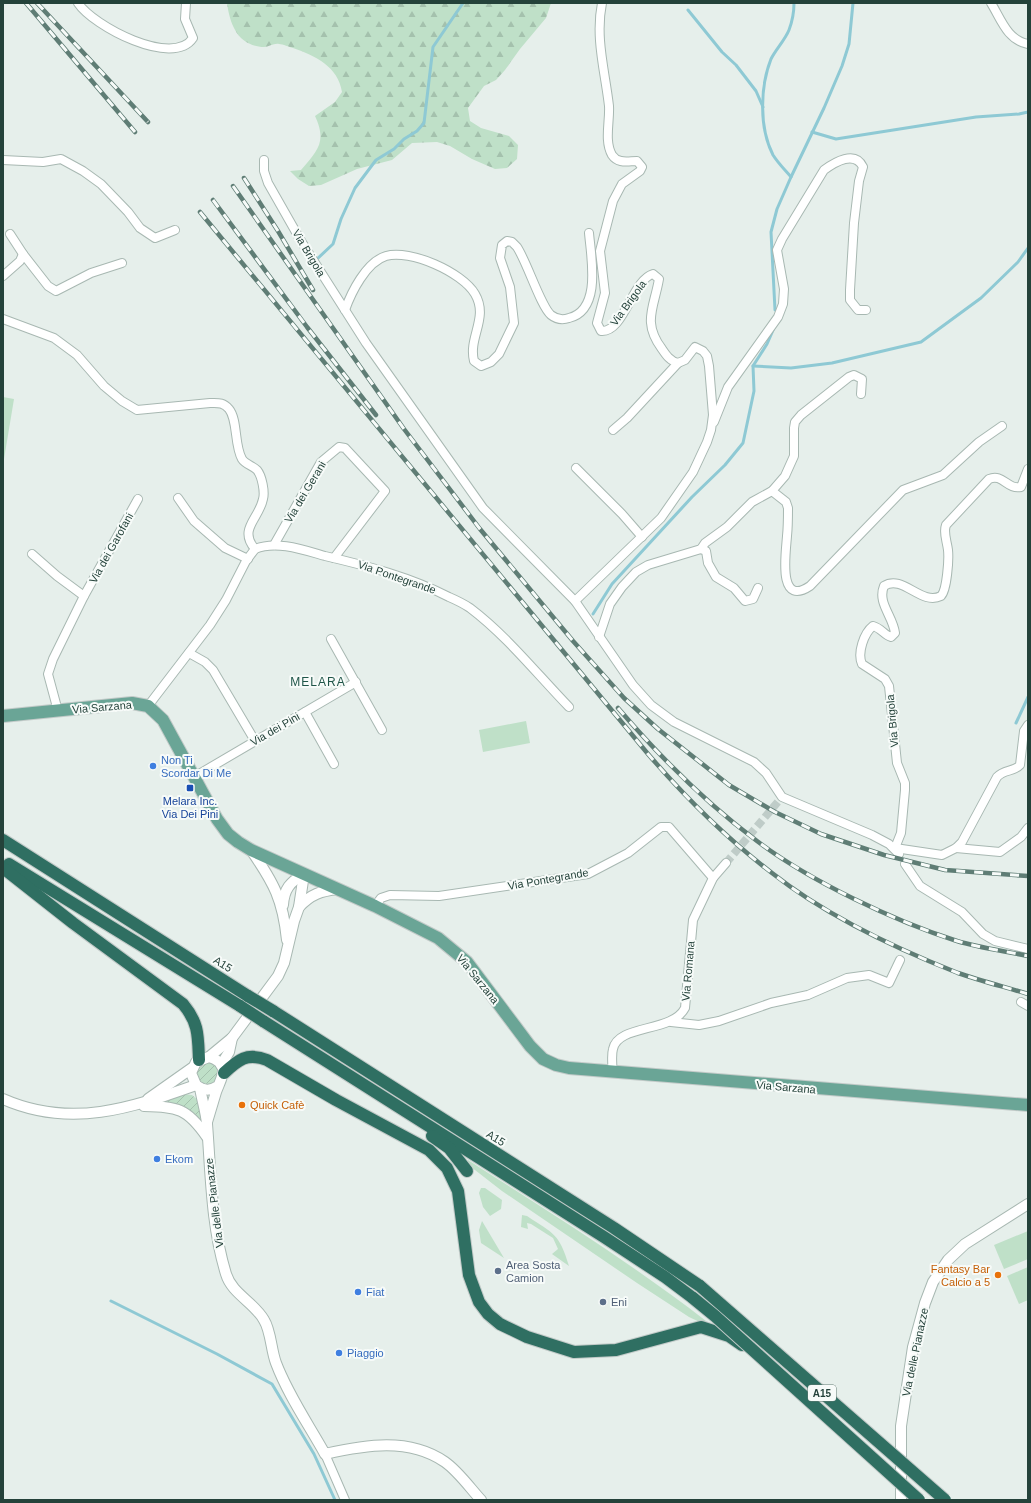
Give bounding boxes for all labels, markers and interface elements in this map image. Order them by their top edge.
street label: Via Brigola [290,227,328,280]
street label: Via Brigola [608,277,649,328]
street label: Via dei Gerani [282,459,328,525]
street label: Via dei Garofani [87,511,135,585]
street label: Via Pontegrande [356,558,438,596]
district label: MELARA [290,675,346,689]
street label: Via Brigola [884,693,900,748]
street label: Via Sarzana [72,698,133,716]
street label: Via dei Pini [248,710,302,748]
place label: Non Ti Scordar Di Me [161,754,231,779]
marker: Non Ti Scordar Di Me [148,761,158,771]
marker: Melara Inc. Via Dei Pini [185,783,195,793]
place label: Melara Inc. Via Dei Pini [162,795,218,820]
street label: Via Pontegrande [507,866,589,892]
street label: Via Romana [679,940,697,1002]
street label: Via Sarzana [455,952,502,1007]
street label: A15 [212,954,234,974]
street label: Via Sarzana [756,1078,817,1096]
place label: Quick Cafè [250,1099,304,1111]
marker: Quick Cafè [237,1100,247,1110]
street label: A15 [485,1128,507,1148]
place label: Ekom [165,1153,193,1165]
marker: Ekom [152,1154,162,1164]
street label: Via delle Pianazze [203,1157,225,1249]
place label: Area Sosta Camion [506,1259,561,1284]
place label: Fantasy Bar Calcio a 5 [931,1263,990,1288]
marker: Area Sosta Camion [493,1266,503,1276]
marker: Fantasy Bar Calcio a 5 [993,1270,1003,1280]
place label: Fiat [366,1286,384,1298]
marker: Fiat [353,1287,363,1297]
place label: Eni [611,1296,627,1308]
marker: Eni [598,1297,608,1307]
street label: Via delle Pianazze [900,1307,930,1397]
place label: Piaggio [347,1347,384,1359]
marker: Piaggio [334,1348,344,1358]
road number: A15 [808,1385,836,1401]

